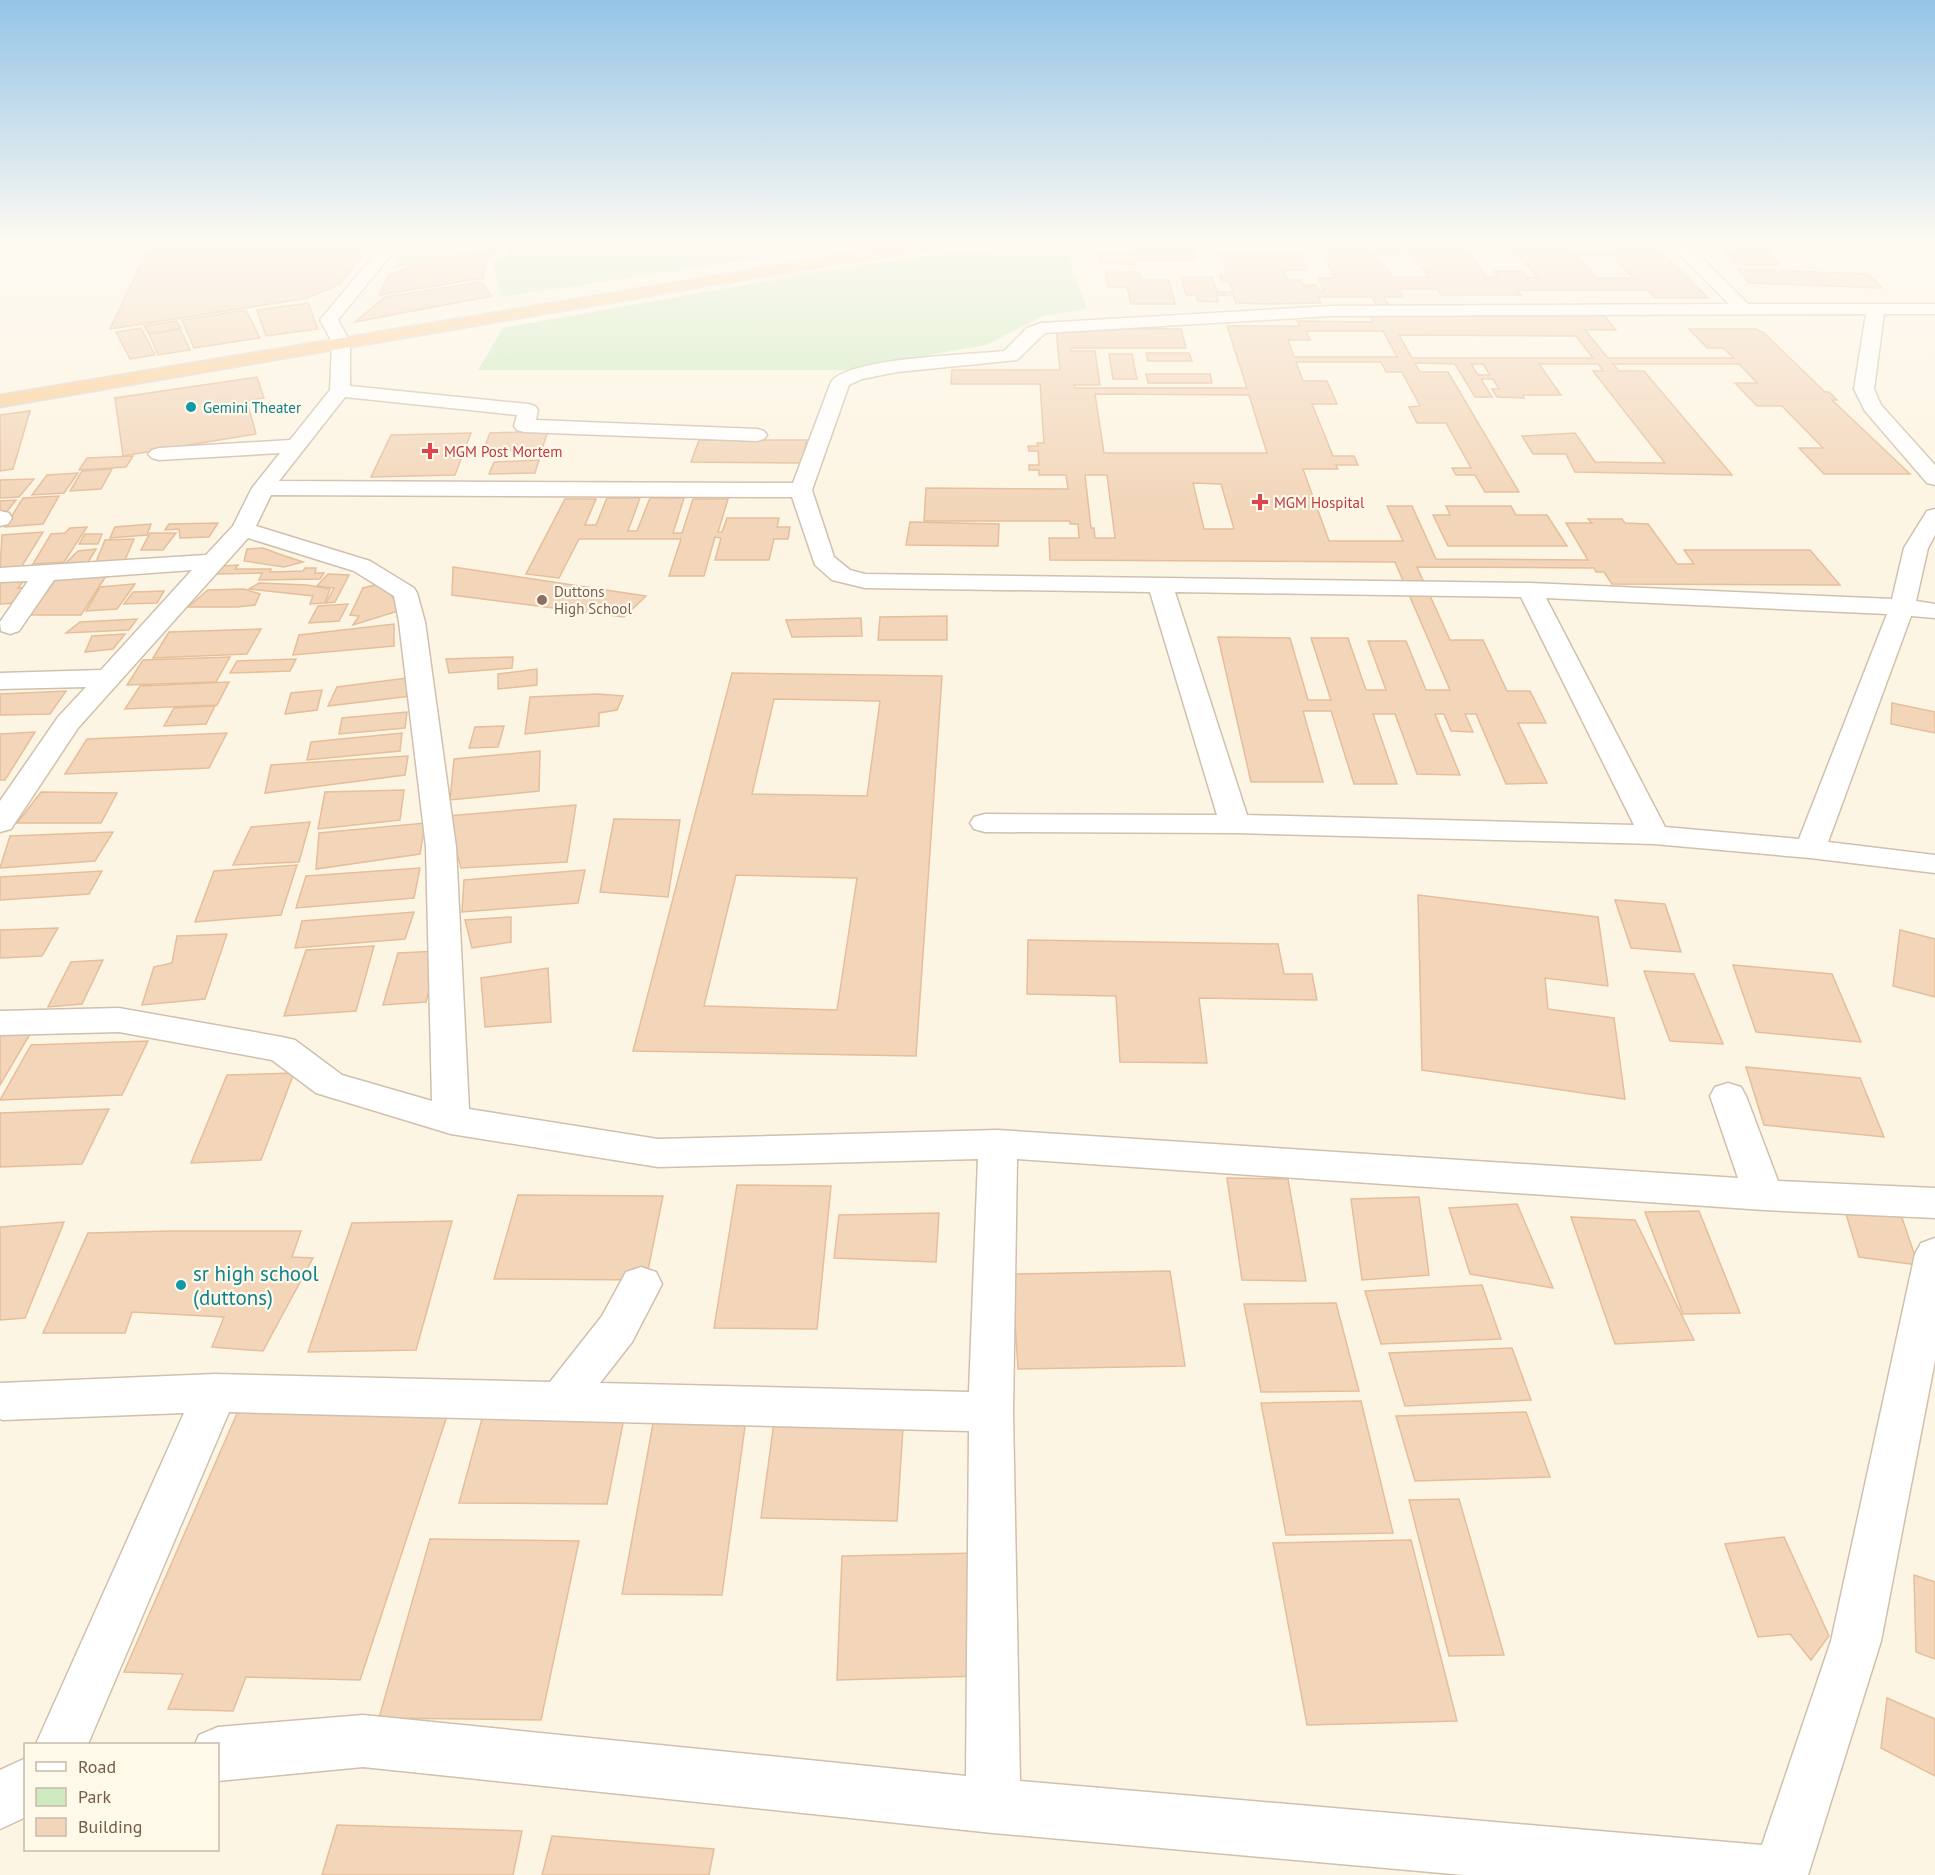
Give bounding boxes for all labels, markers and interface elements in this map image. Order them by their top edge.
place label: Gemini Theater [203,398,301,417]
marker: Gemini Theater [184,400,198,414]
marker: MGM Post Mortem [421,442,439,460]
place label: MGM Post Mortem [444,442,562,461]
marker: MGM Hospital [1251,493,1269,511]
place label: MGM Hospital [1274,493,1365,512]
place label: Duttons High School [554,582,632,618]
marker: Duttons High School [535,593,549,607]
place label: sr high school (duttons) [193,1260,319,1311]
marker: sr high school (duttons) [174,1278,188,1292]
legend [24,1743,219,1851]
text: Road [78,1755,116,1778]
text: Park [78,1785,111,1808]
text: Building [78,1815,142,1838]

